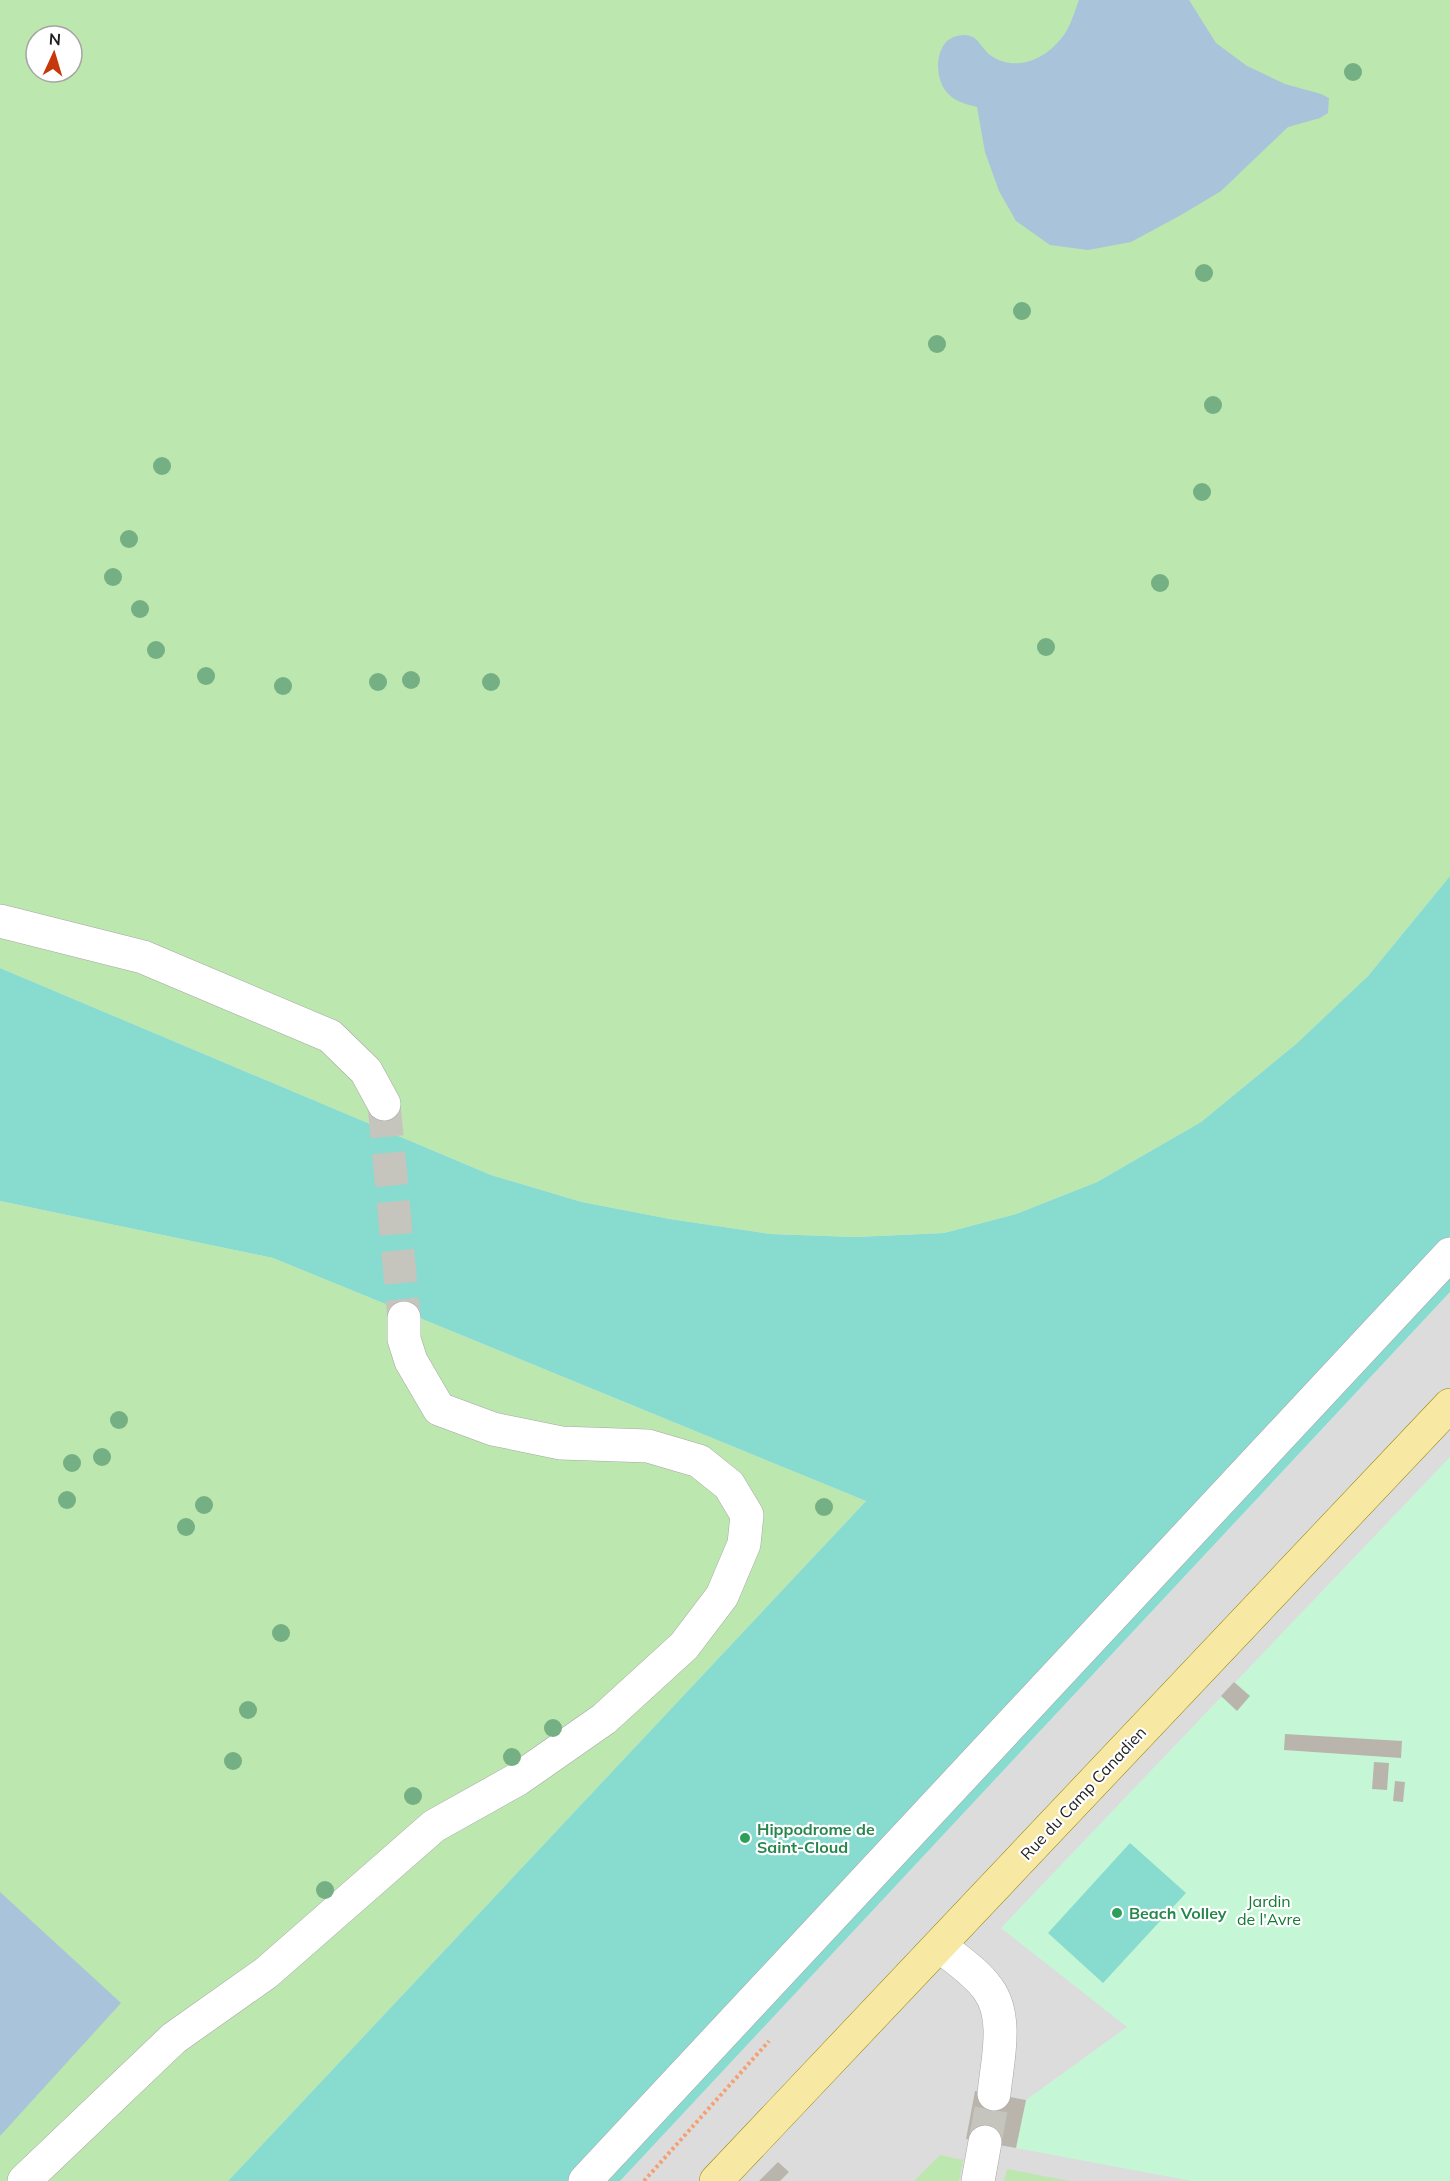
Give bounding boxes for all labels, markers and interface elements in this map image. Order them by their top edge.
north arrow [24,24,84,84]
text: N [48,29,62,49]
street label: Rue du Camp Canadien [1016,1722,1150,1864]
place label: Hippodrome de Saint-Cloud [757,1819,875,1857]
marker: Hippodrome de Saint-Cloud [738,1831,752,1845]
park label: Jardin de l'Avre [1237,1891,1301,1929]
place label: Beach Volley [1129,1903,1227,1923]
marker: Beach Volley [1110,1906,1124,1920]

